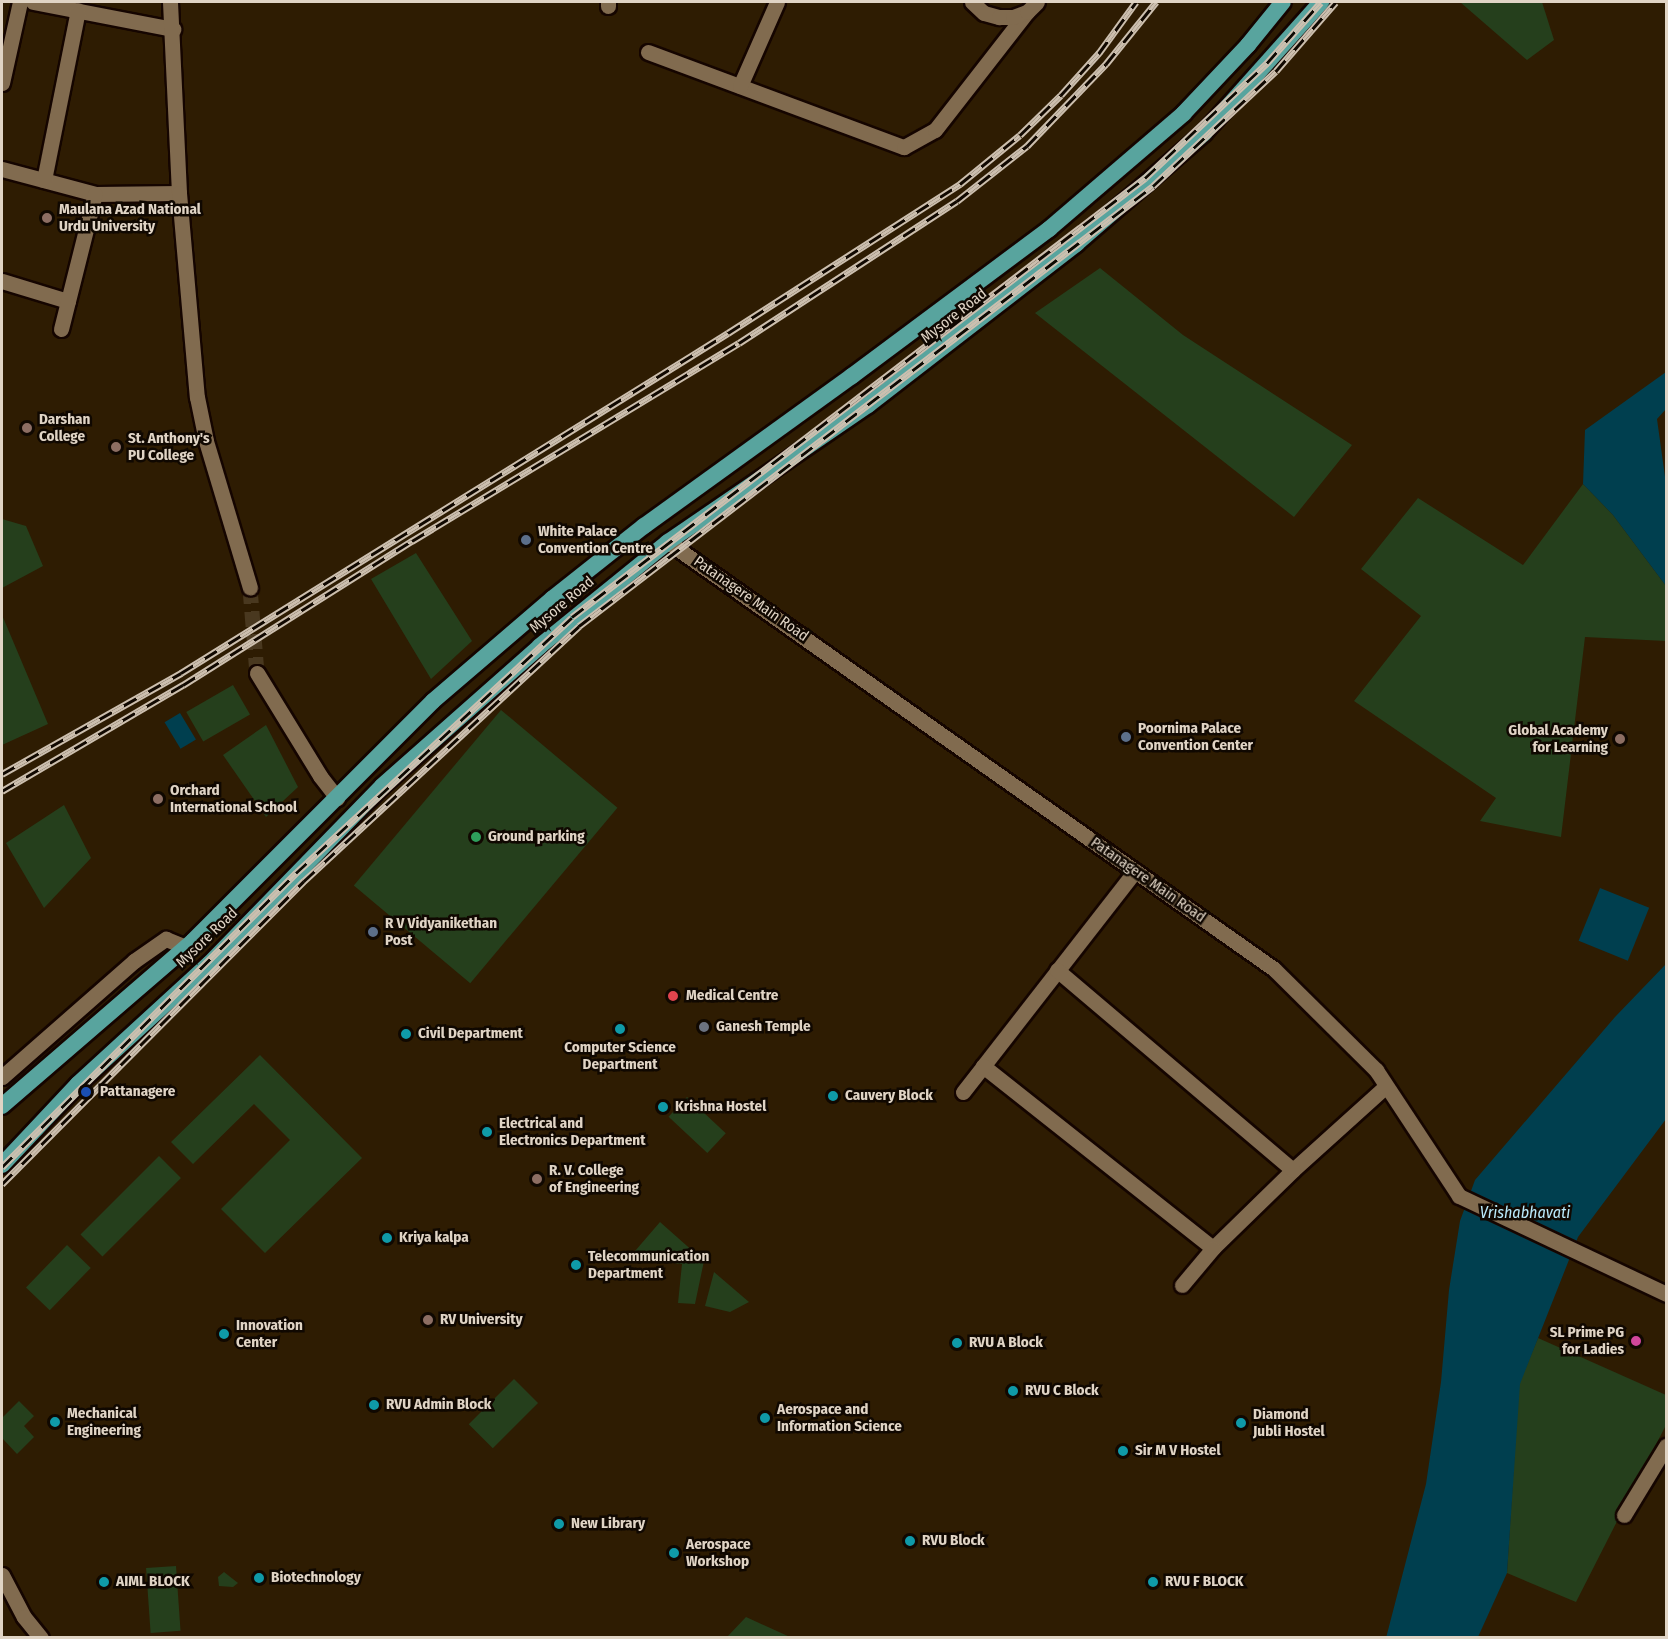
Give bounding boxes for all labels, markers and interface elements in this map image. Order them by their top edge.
place label: Maulana Azad National Urdu University [59,200,201,235]
marker: Maulana Azad National Urdu University [40,211,54,225]
street label: Mysore Road [918,285,990,347]
place label: Darshan College [39,410,90,445]
marker: Darshan College [20,421,34,435]
place label: St. Anthony's PU College [128,429,210,464]
marker: St. Anthony's PU College [109,440,123,454]
place label: White Palace Convention Centre [538,522,653,557]
marker: White Palace Convention Centre [519,533,533,547]
street label: Patanagere Main Road [690,553,812,645]
street label: Mysore Road [526,573,598,637]
place label: Poornima Palace Convention Center [1138,719,1253,754]
place label: Global Academy for Learning [1508,721,1608,756]
marker: Poornima Palace Convention Center [1119,730,1133,744]
marker: Global Academy for Learning [1613,732,1627,746]
place label: Orchard International School [170,781,297,816]
marker: Orchard International School [151,792,165,806]
place label: Ground parking [488,828,585,846]
marker: Ground parking [469,830,483,844]
street label: Patanagere Main Road [1087,834,1209,926]
street label: Mysore Road [173,904,241,972]
place label: R V Vidyanikethan Post [385,914,497,949]
marker: R V Vidyanikethan Post [366,925,380,939]
marker: Medical Centre [664,987,682,1005]
place label: Medical Centre [686,987,778,1005]
place label: Ganesh Temple [716,1018,811,1036]
marker: Ganesh Temple [697,1020,711,1034]
marker: Computer Science Department [613,1022,627,1036]
place label: Civil Department [418,1025,523,1043]
marker: Civil Department [399,1027,413,1041]
place label: Computer Science Department [564,1038,676,1073]
marker: Pattanagere [77,1083,95,1101]
place label: Pattanagere [100,1083,175,1101]
place label: Cauvery Block [845,1087,933,1105]
marker: Cauvery Block [826,1089,840,1103]
place label: Krishna Hostel [675,1098,766,1116]
marker: Krishna Hostel [656,1100,670,1114]
place label: Electrical and Electronics Department [499,1114,645,1149]
marker: Electrical and Electronics Department [480,1125,494,1139]
place label: R. V. College of Engineering [549,1161,639,1196]
marker: R. V. College of Engineering [530,1172,544,1186]
water label: Vrishabhavati [1480,1203,1570,1223]
place label: Kriya kalpa [399,1229,469,1247]
marker: Kriya kalpa [380,1231,394,1245]
place label: Telecommunication Department [588,1247,709,1282]
marker: Telecommunication Department [569,1258,583,1272]
place label: RV University [440,1311,523,1329]
marker: RV University [421,1313,435,1327]
place label: Innovation Center [236,1316,303,1351]
place label: SL Prime PG for Ladies [1550,1323,1624,1358]
marker: Innovation Center [217,1327,231,1341]
place label: RVU A Block [969,1334,1043,1352]
marker: SL Prime PG for Ladies [1629,1334,1643,1348]
marker: RVU A Block [950,1336,964,1350]
place label: RVU C Block [1025,1382,1099,1400]
marker: RVU C Block [1006,1384,1020,1398]
place label: RVU Admin Block [386,1396,491,1414]
marker: RVU Admin Block [367,1398,381,1412]
place label: Aerospace and Information Science [777,1400,902,1435]
place label: Mechanical Engineering [67,1404,141,1439]
place label: Diamond Jubli Hostel [1253,1405,1325,1440]
marker: Aerospace and Information Science [758,1411,772,1425]
marker: Mechanical Engineering [48,1415,62,1429]
marker: Diamond Jubli Hostel [1234,1416,1248,1430]
place label: Sir M V Hostel [1135,1442,1221,1460]
marker: Sir M V Hostel [1116,1444,1130,1458]
place label: New Library [571,1515,645,1533]
marker: New Library [552,1517,566,1531]
place label: RVU Block [922,1532,985,1550]
marker: RVU Block [903,1534,917,1548]
place label: Aerospace Workshop [686,1535,751,1570]
marker: Aerospace Workshop [667,1546,681,1560]
place label: Biotechnology [271,1569,361,1587]
marker: Biotechnology [252,1571,266,1585]
place label: AIML BLOCK [116,1573,190,1591]
place label: RVU F BLOCK [1165,1573,1244,1591]
marker: AIML BLOCK [97,1575,111,1589]
marker: RVU F BLOCK [1146,1575,1160,1589]

